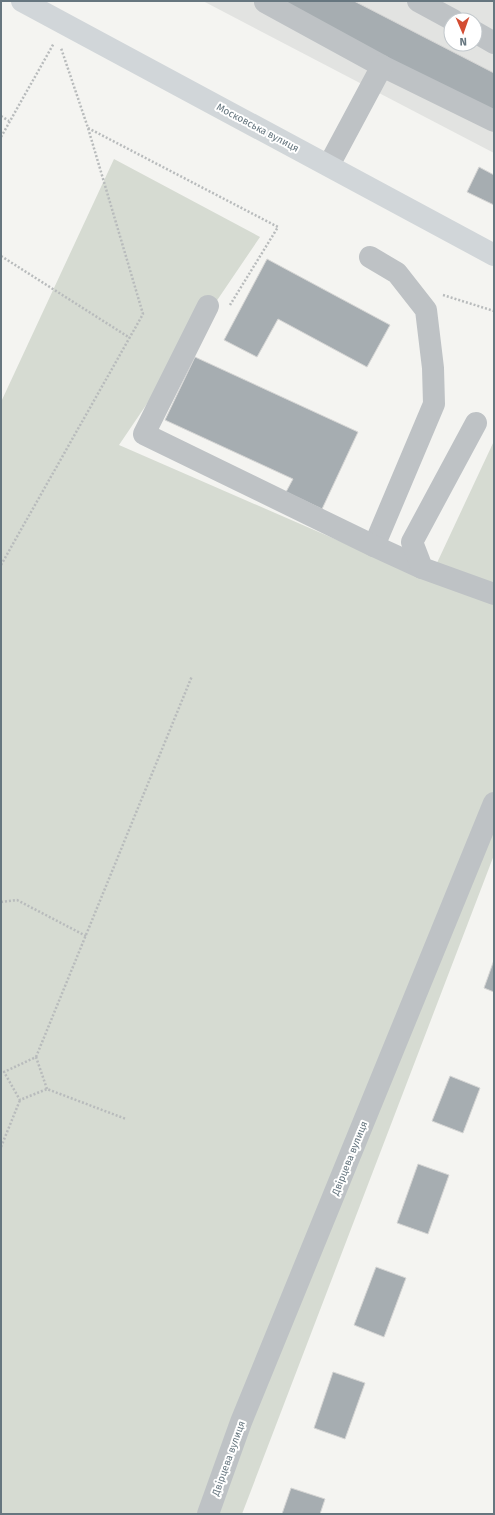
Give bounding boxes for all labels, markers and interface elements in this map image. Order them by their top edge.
north arrow [443,12,483,52]
text: N [459,35,467,48]
street label: Московська вулиця [214,101,301,155]
street label: Двірцева вулиця [328,1119,370,1198]
street label: Двірцева вулиця [209,1419,248,1498]

